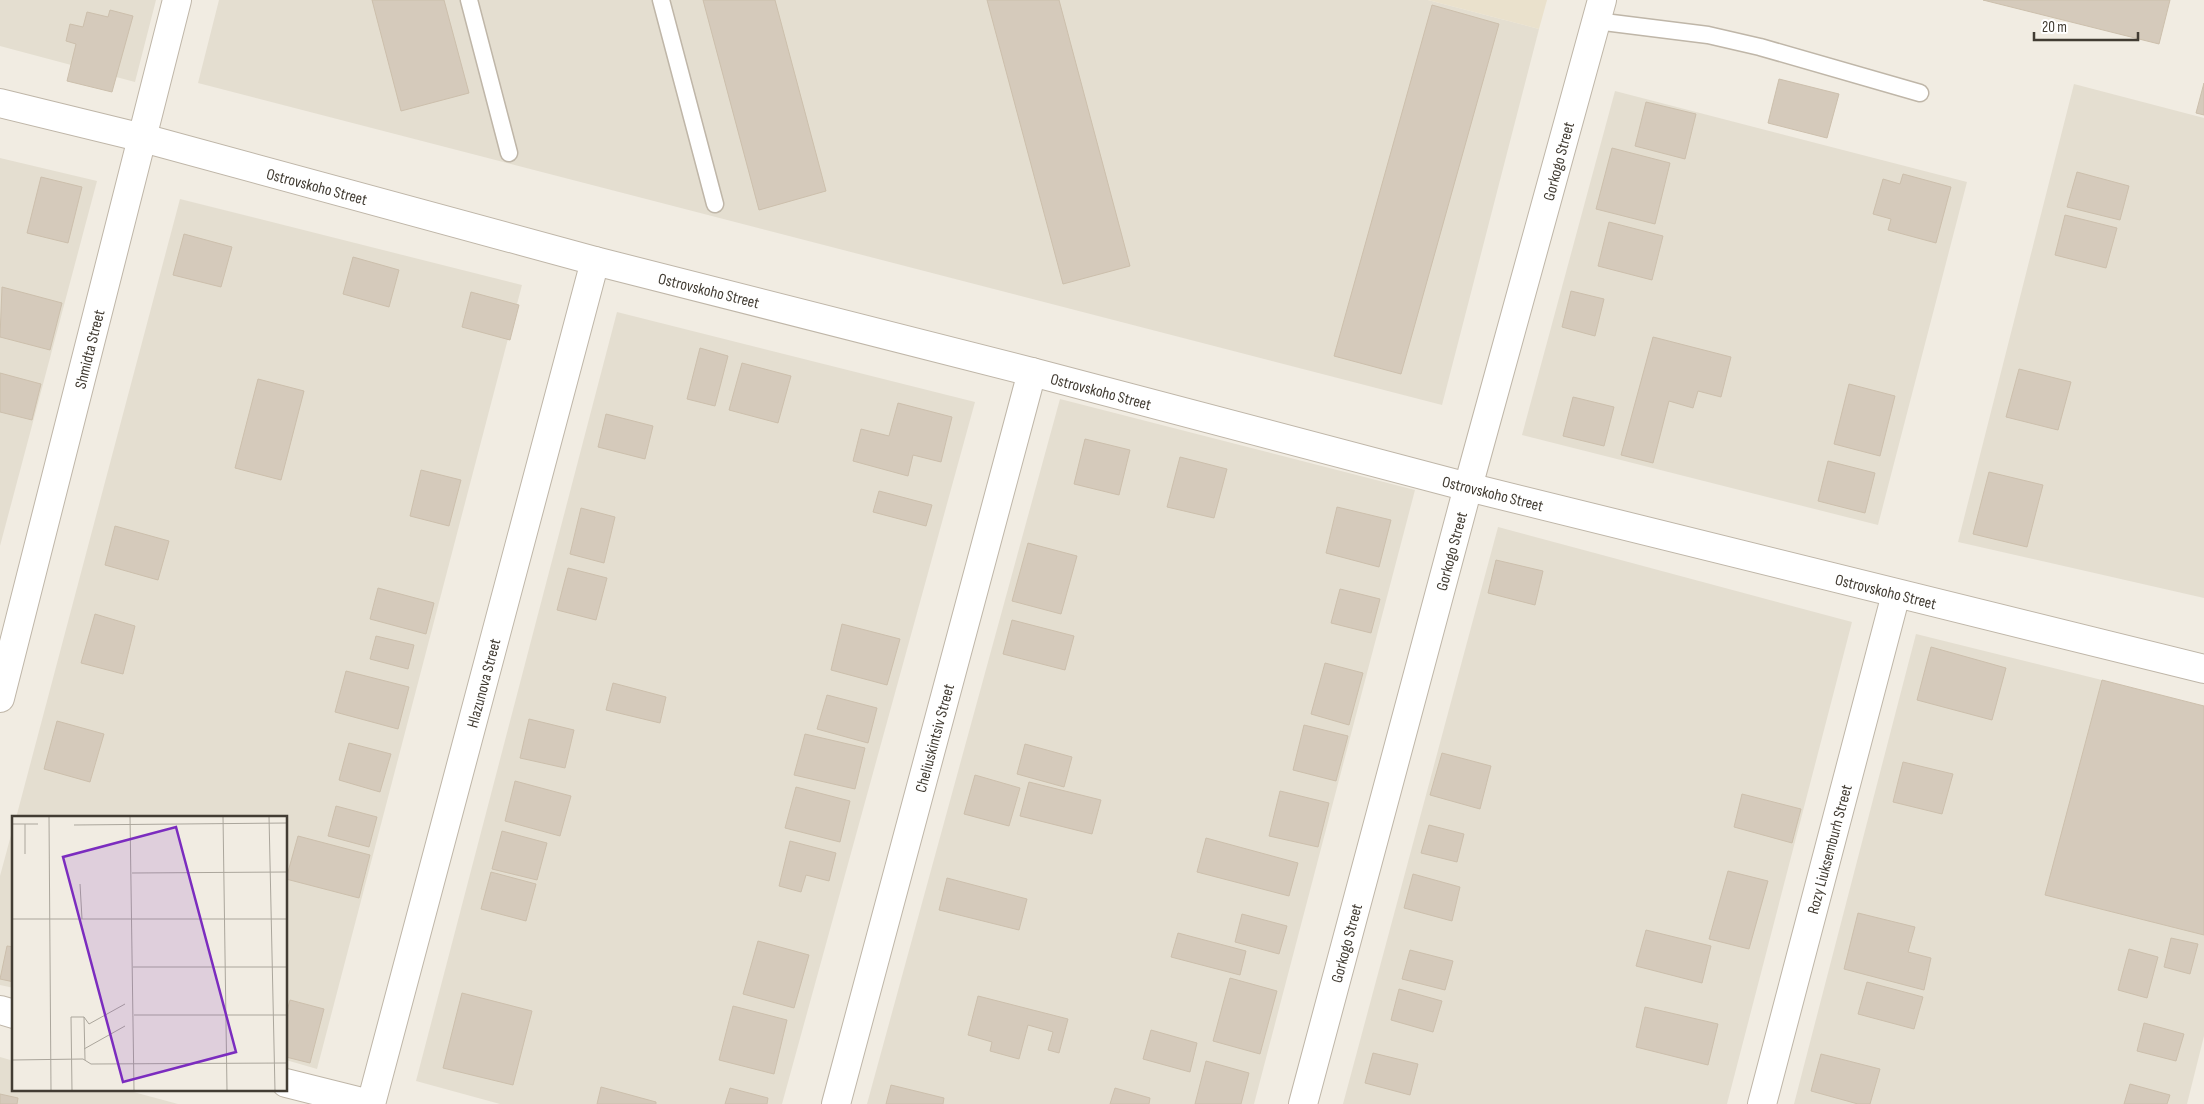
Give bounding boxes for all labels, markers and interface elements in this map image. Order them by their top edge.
scale bar [2034,10,2138,42]
text: 20 m [2042,18,2067,37]
street label: Gorkogo Street [1540,120,1579,203]
street label: Ostrovskoho Street [264,165,369,210]
street label: Ostrovskoho Street [656,270,761,313]
street label: Shmidta Street [71,308,109,391]
street label: Ostrovskoho Street [1048,370,1153,415]
street label: Ostrovskoho Street [1440,473,1545,516]
street label: Gorkogo Street [1433,510,1472,593]
street label: Ostrovskoho Street [1833,571,1938,614]
street label: Hlazunova Street [463,637,505,730]
street label: Cheliuskintsiv Street [912,682,959,795]
street label: Rozy Liuksemburh Street [1804,782,1857,916]
inset map [12,816,288,1092]
street label: Gorkogo Street [1328,902,1367,985]

